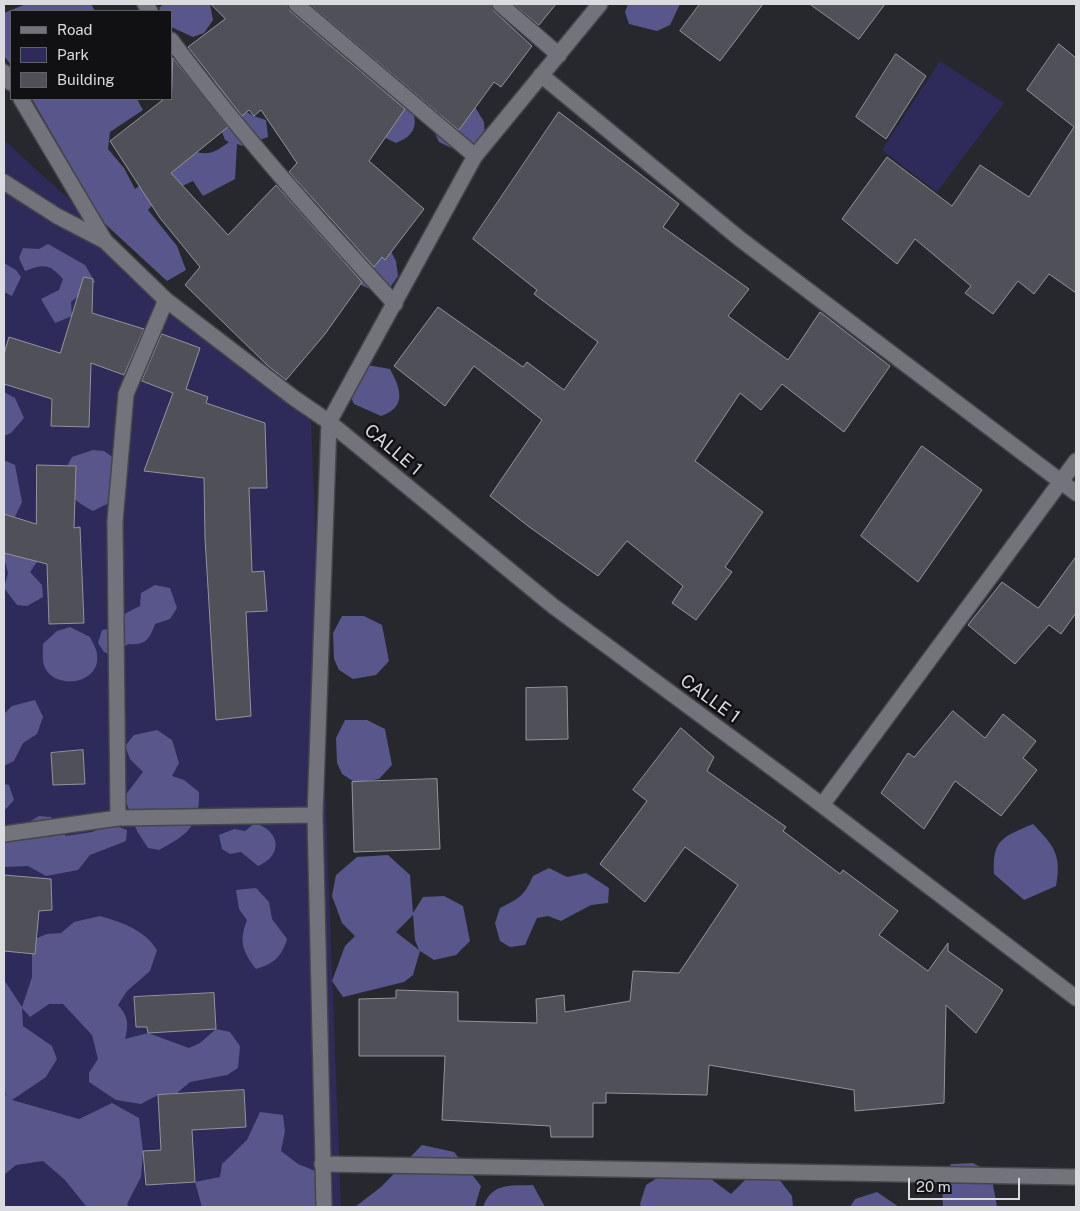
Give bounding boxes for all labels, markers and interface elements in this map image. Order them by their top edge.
legend [10,10,172,100]
text: Road [57,21,93,38]
text: Park [57,46,89,63]
text: Building [57,71,115,88]
street label: CALLE 1 [360,420,426,480]
street label: CALLE 1 [676,670,744,728]
scale bar [910,1168,1022,1200]
text: 20 m [916,1178,951,1195]

